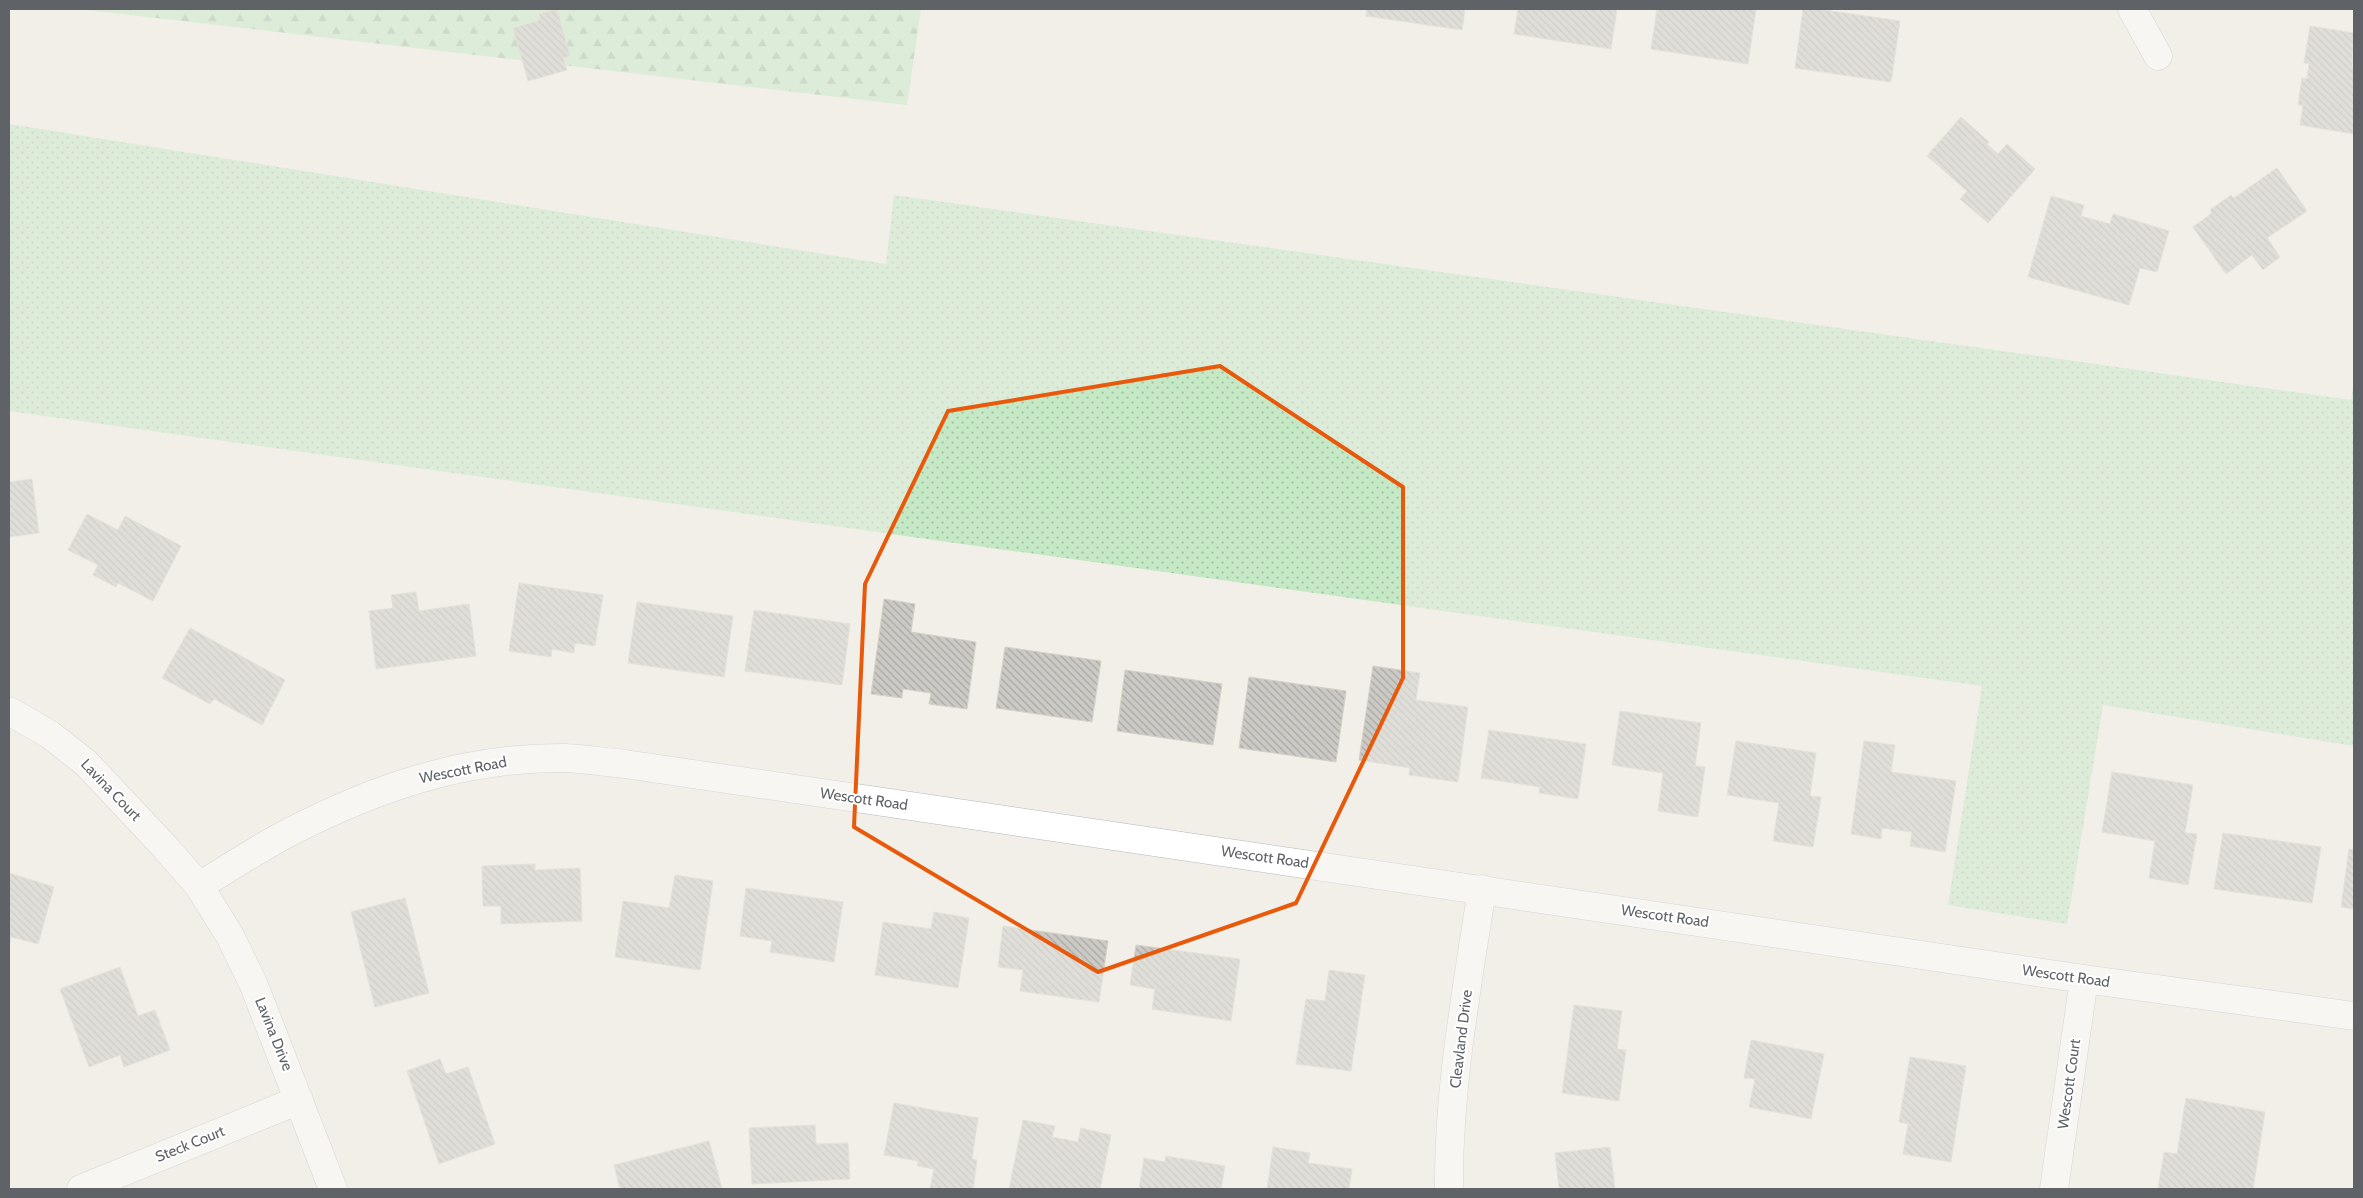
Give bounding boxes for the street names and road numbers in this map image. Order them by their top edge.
street label: Wescott Road [418,753,508,787]
street label: Lavina Court [77,755,145,825]
street label: Wescott Road [819,784,909,814]
street label: Wescott Road [1220,842,1310,872]
street label: Wescott Road [1620,901,1710,931]
street label: Wescott Road [2021,961,2111,991]
street label: Cleavland Drive [1446,988,1476,1089]
street label: Lavina Drive [251,995,297,1074]
street label: Wescott Court [2054,1038,2084,1130]
street label: Steck Court [153,1122,227,1166]

